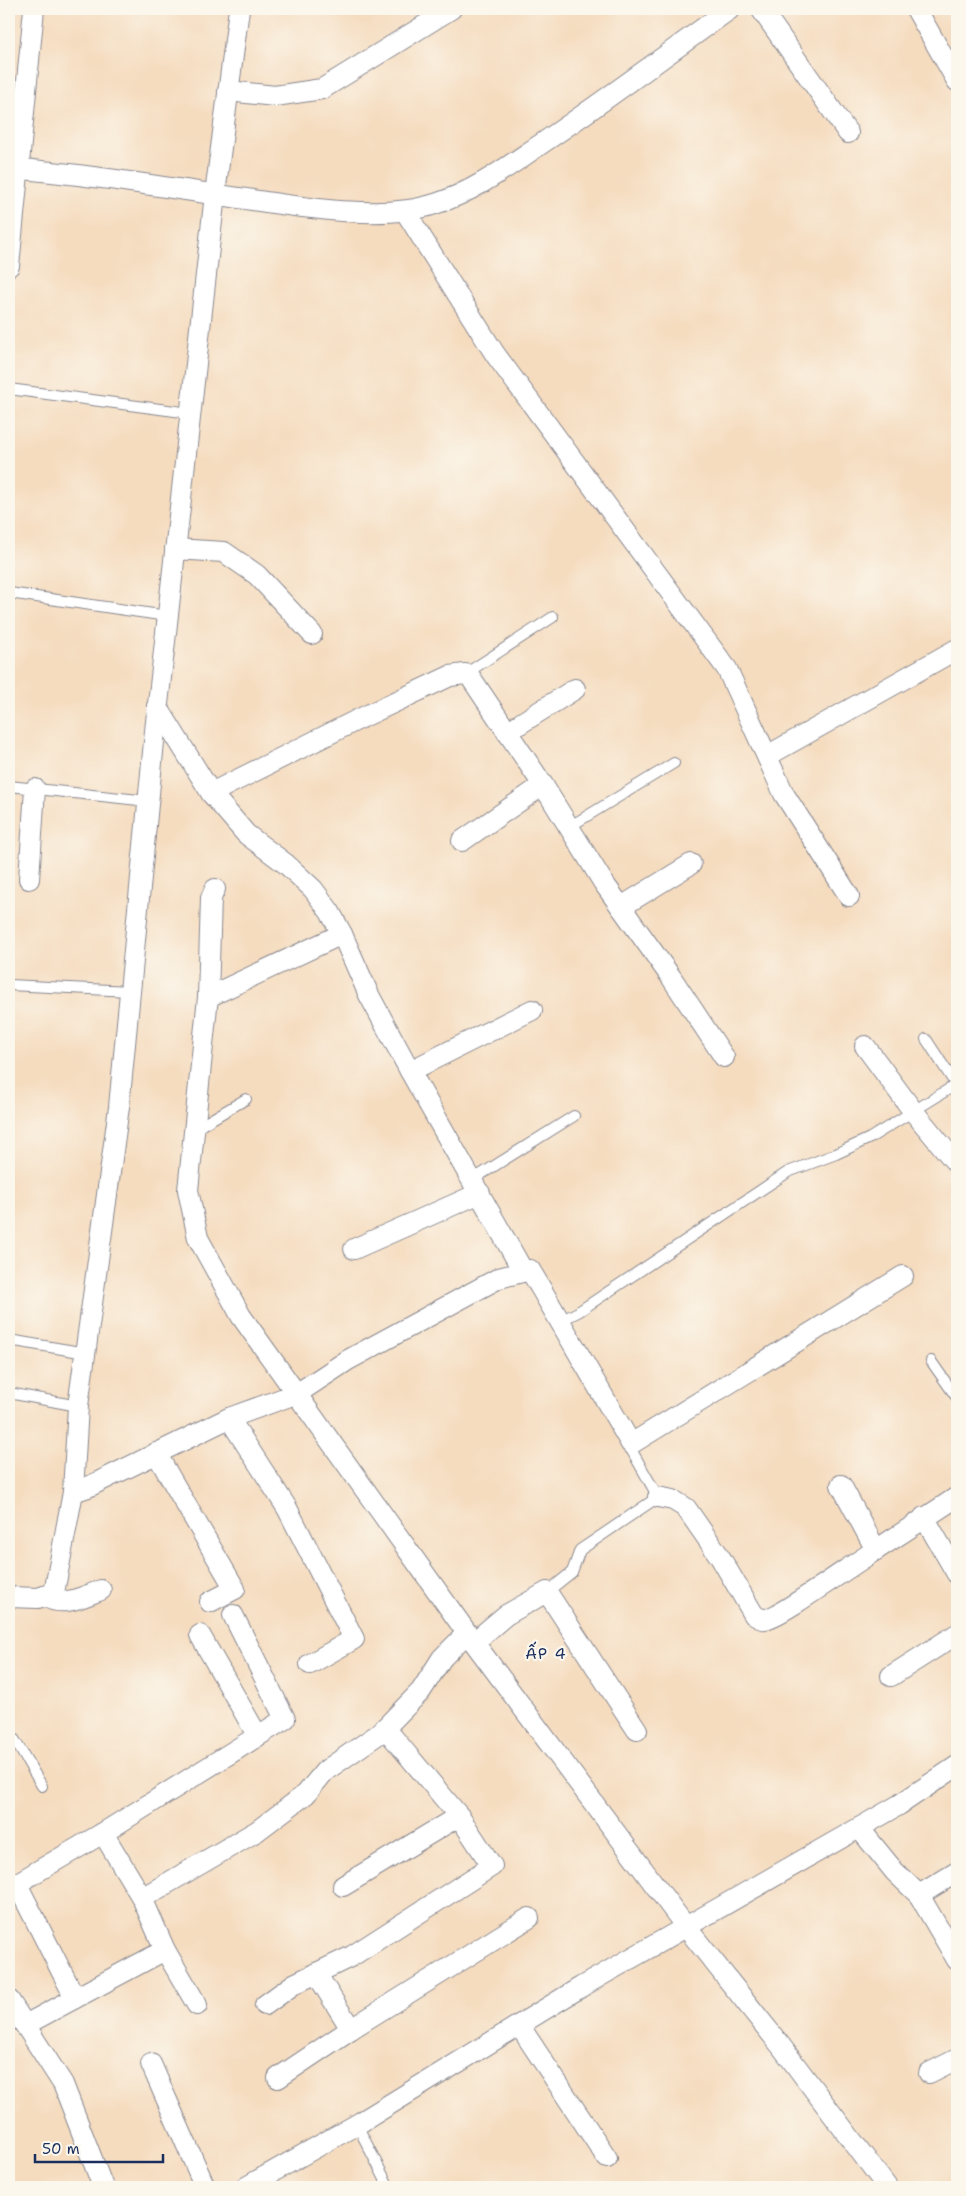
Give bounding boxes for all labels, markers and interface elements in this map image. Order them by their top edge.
district label: ẤP 4 [525,1641,567,1664]
scale bar [35,2131,162,2163]
text: 50 m [42,2139,80,2159]

